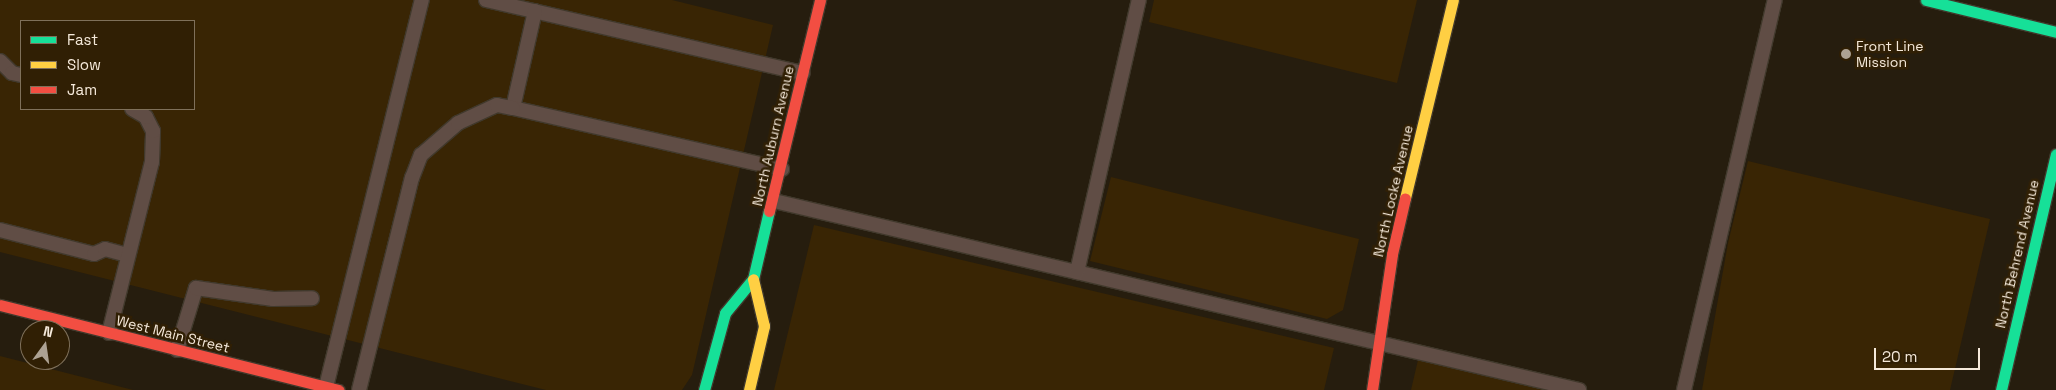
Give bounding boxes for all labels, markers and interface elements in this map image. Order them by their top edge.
legend [20,20,195,110]
text: Fast [67,30,98,49]
place label: Front Line Mission [1856,38,1924,70]
marker: Front Line Mission [1840,48,1852,60]
text: Slow [67,55,101,74]
street label: North Auburn Avenue [749,64,797,208]
text: Jam [67,80,97,99]
street label: North Locke Avenue [1370,123,1416,259]
street label: North Behrend Avenue [1992,178,2042,330]
street label: West Main Street [115,312,231,356]
north arrow [20,320,70,370]
text: N [42,322,55,341]
scale bar [1876,338,1982,370]
text: 20 m [1882,347,1917,366]

